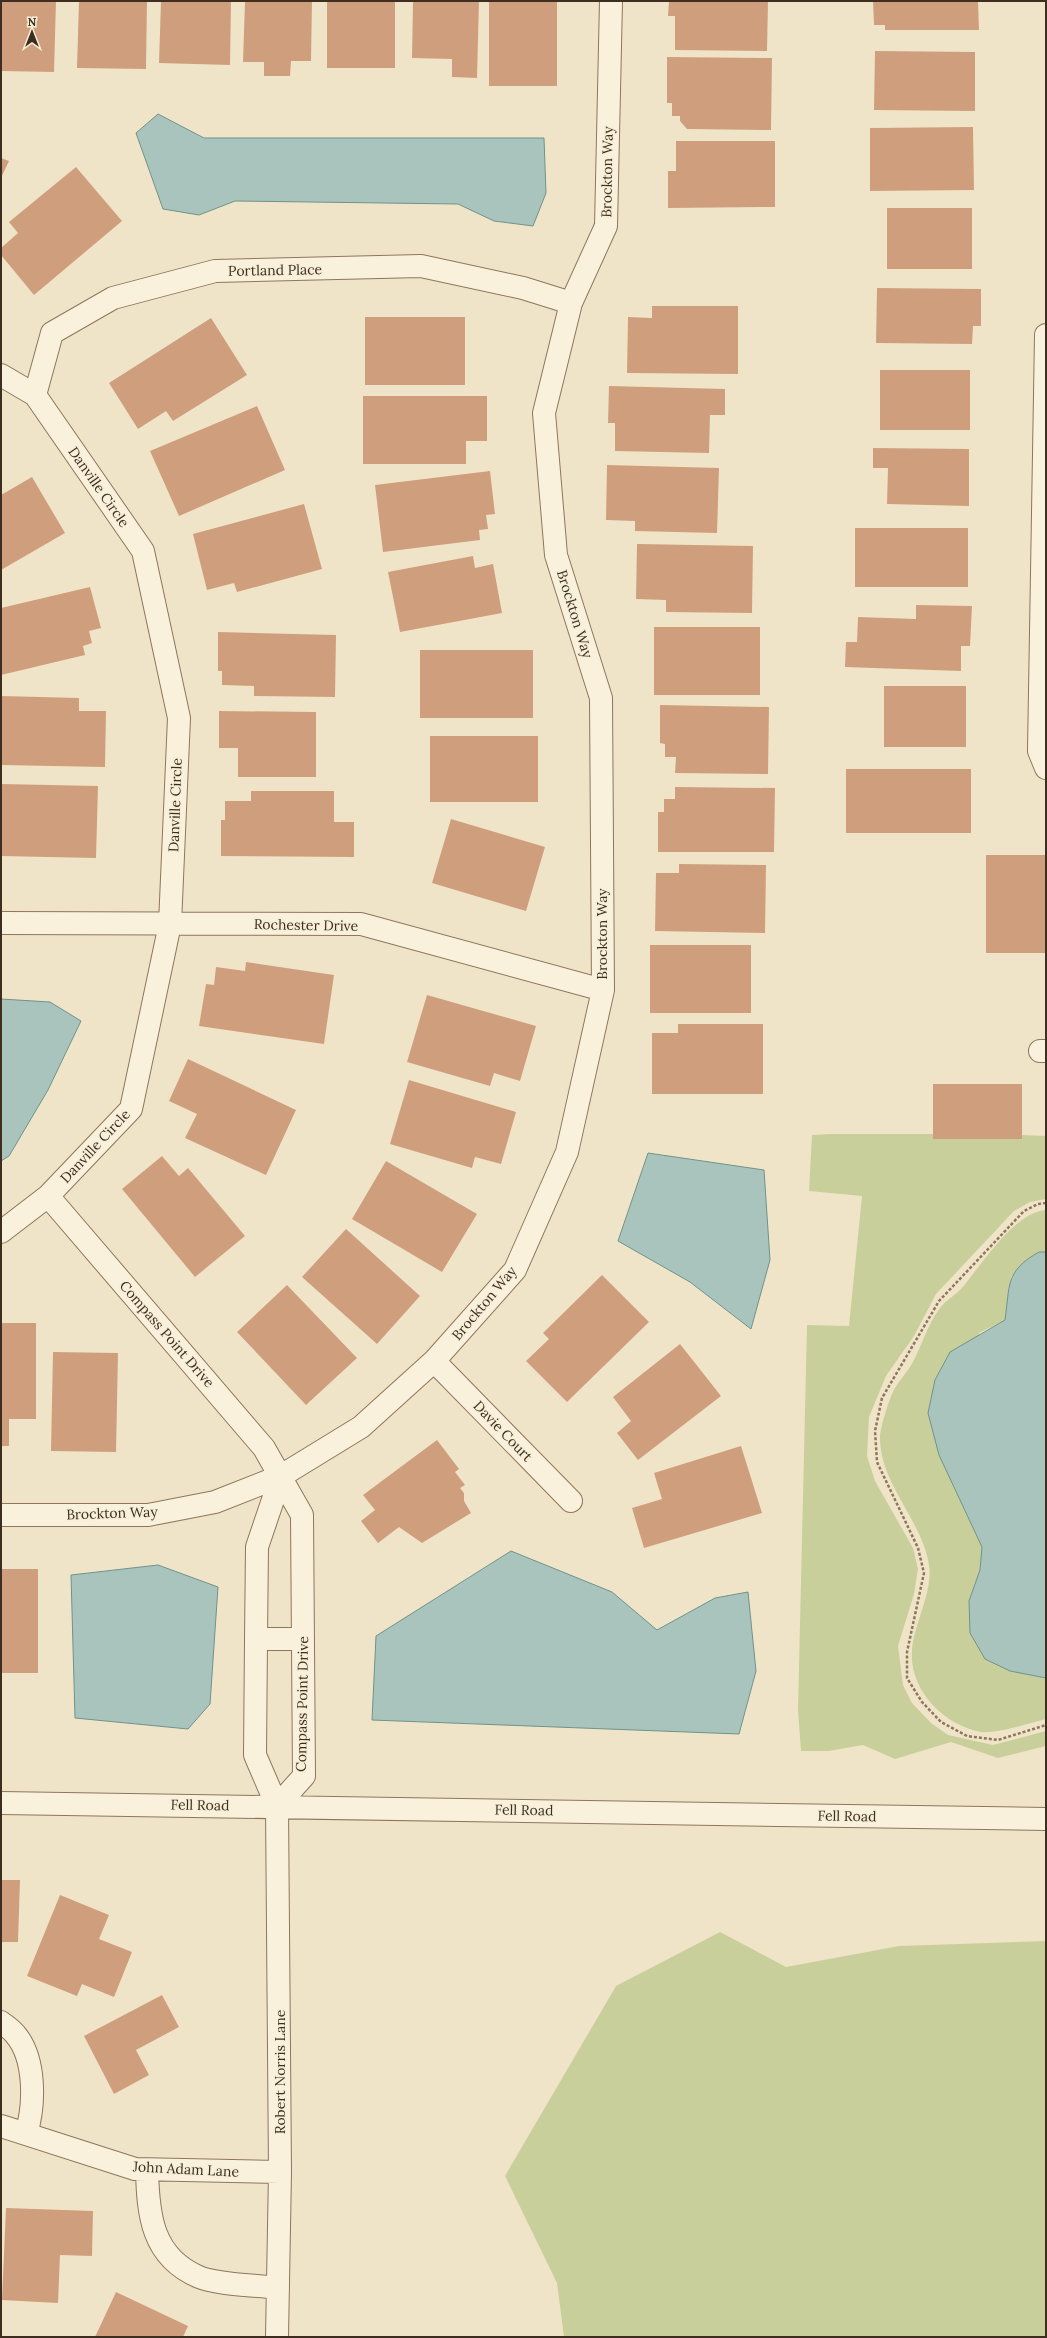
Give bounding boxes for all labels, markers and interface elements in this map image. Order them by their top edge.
north arrow [12,12,52,52]
text: N [28,15,37,29]
street label: Brockton Way [597,126,617,218]
street label: Portland Place [228,260,323,280]
street label: Danville Circle [65,443,134,531]
street label: Brockton Way [553,568,597,661]
street label: Danville Circle [164,757,186,852]
street label: Brockton Way [593,888,611,980]
street label: Rochester Drive [254,915,359,935]
street label: Danville Circle [56,1105,134,1187]
street label: Brockton Way [448,1262,521,1344]
street label: Compass Point Drive [116,1277,219,1391]
street label: Davie Court [470,1397,537,1466]
street label: Brockton Way [66,1502,159,1524]
street label: Compass Point Drive [292,1636,312,1772]
street label: Fell Road [170,1795,230,1815]
street label: Fell Road [494,1800,554,1820]
street label: Fell Road [817,1806,877,1826]
street label: Robert Norris Lane [271,2009,289,2134]
street label: John Adam Lane [132,2157,240,2181]

